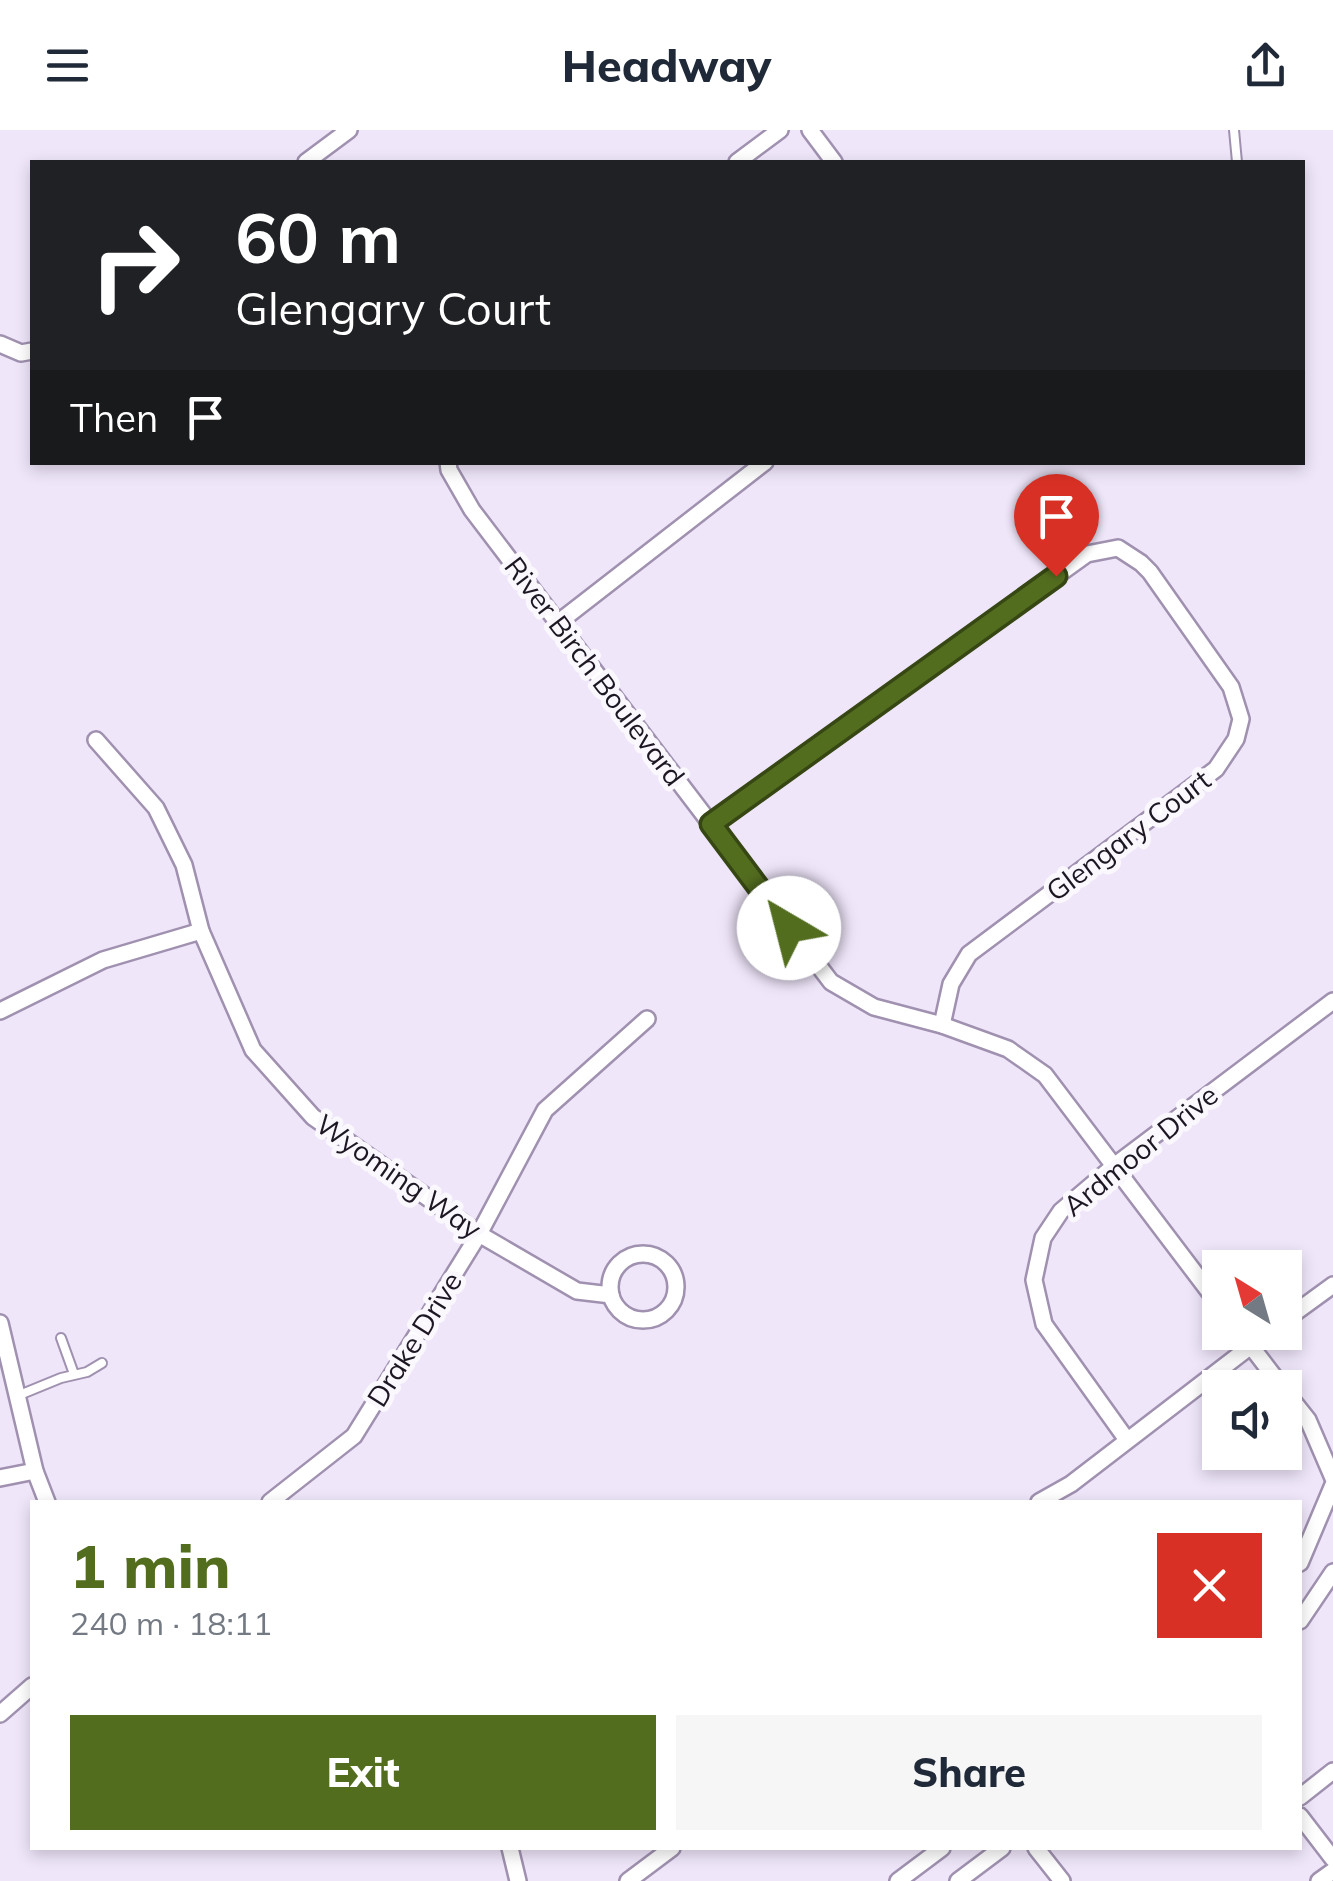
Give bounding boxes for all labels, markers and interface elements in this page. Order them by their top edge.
text: Headway [562,37,771,93]
icon: menu [40,38,95,93]
icon: share [1238,38,1293,93]
text: 60 m [235,193,401,281]
icon: right [70,200,200,330]
text: Glengary Court [235,280,551,336]
icon: arrive [178,390,233,445]
text: Then [70,394,158,442]
pin [1014,474,1099,577]
icon: arrive [1029,489,1084,544]
street label: River Birch Boulevard [497,550,693,792]
street label: Glengary Court [1039,762,1217,908]
position arrow [737,876,841,980]
street label: Ardmoor Drive [1056,1077,1224,1223]
street label: Wyoming Way [310,1106,489,1246]
north arrow [1202,1250,1302,1350]
map controls [1202,1250,1302,1470]
street label: Drake Drive [359,1265,469,1413]
button: sound [1202,1370,1302,1470]
text: 1 min [70,1528,231,1603]
button: close [1157,1533,1262,1638]
text: 240 m · 18:11 [70,1603,272,1643]
button: Exit [70,1715,656,1830]
button: Share [676,1715,1262,1830]

